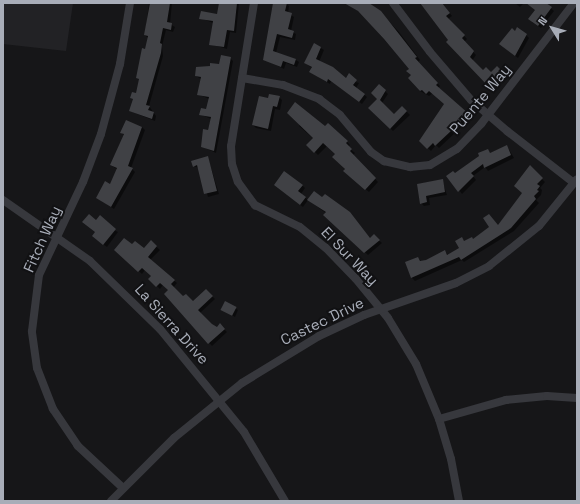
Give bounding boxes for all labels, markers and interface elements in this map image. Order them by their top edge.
north arrow [532,8,572,48]
text: N [535,14,550,28]
street label: Puente Way [445,60,515,138]
street label: Fitch Way [19,203,65,275]
street label: El Sur Way [318,223,382,289]
street label: La Sierra Drive [131,280,213,368]
street label: Castec Drive [278,293,366,349]

